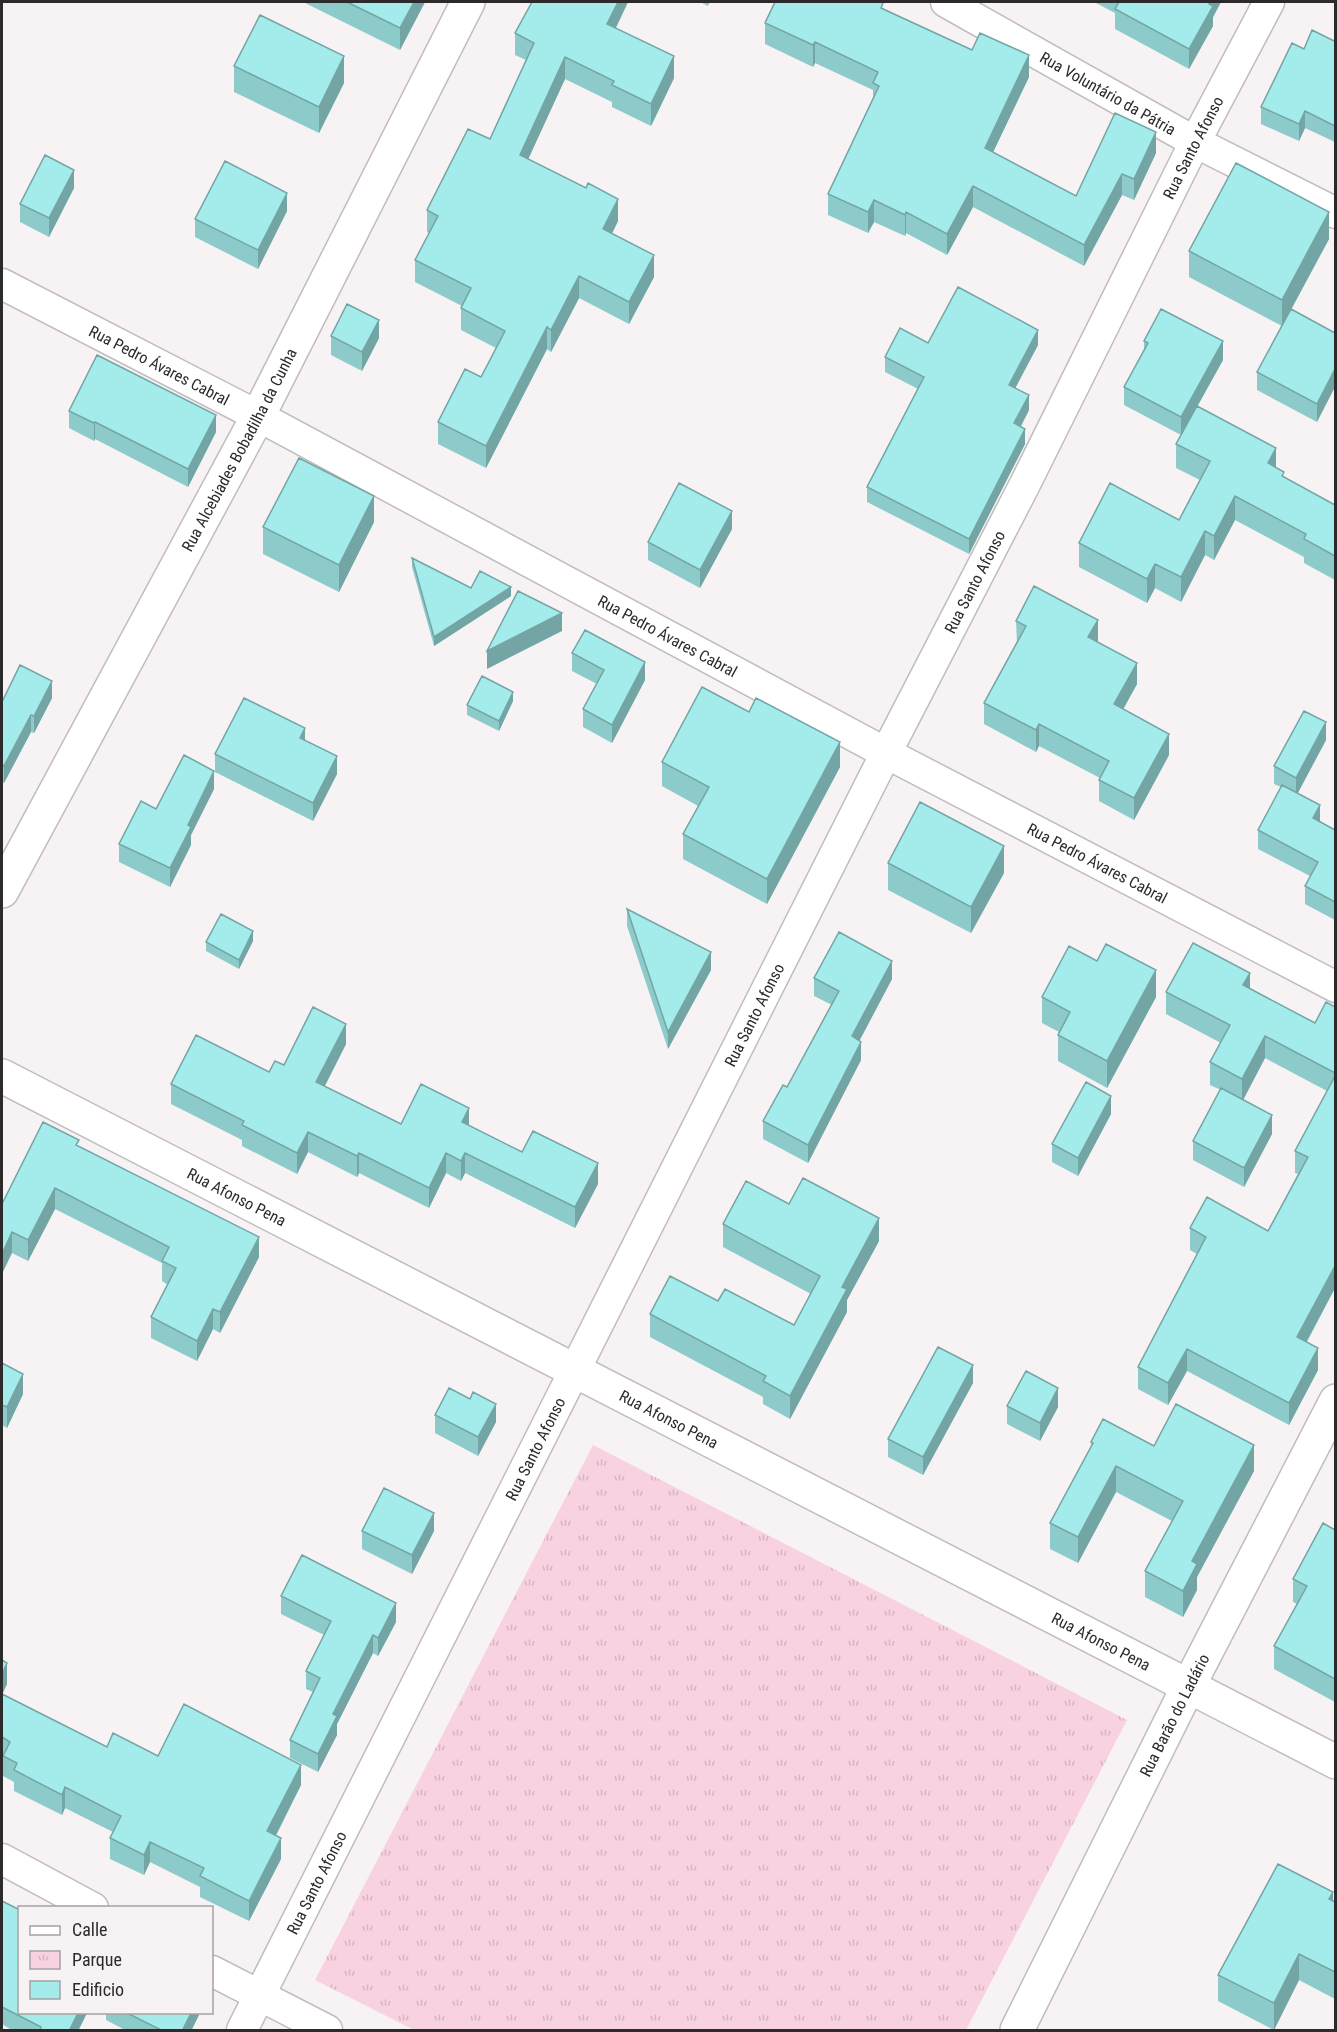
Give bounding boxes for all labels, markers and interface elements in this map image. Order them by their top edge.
street label: Rua Voluntário da Pátria [1037,47,1179,139]
street label: Rua Santo Afonso [1159,93,1227,202]
street label: Rua Pedro Ávares Cabral [86,321,233,409]
street label: Rua Alcebiades Bobadilha da Cunha [177,345,300,554]
street label: Rua Santo Afonso [940,527,1009,636]
street label: Rua Pedro Ávares Cabral [595,591,741,681]
street label: Rua Pedro Ávares Cabral [1024,819,1171,907]
street label: Rua Santo Afonso [720,960,788,1070]
street label: Rua Afonso Pena [184,1164,289,1230]
street label: Rua Afonso Pena [616,1386,721,1452]
street label: Rua Santo Afonso [501,1394,569,1503]
street label: Rua Afonso Pena [1049,1608,1154,1674]
street label: Rua Barão do Ladário [1135,1650,1213,1780]
street label: Rua Santo Afonso [282,1828,350,1937]
legend [18,1906,213,2014]
text: Calle [72,1919,108,1940]
text: Parque [72,1949,122,1970]
text: Edificio [72,1979,124,2000]

